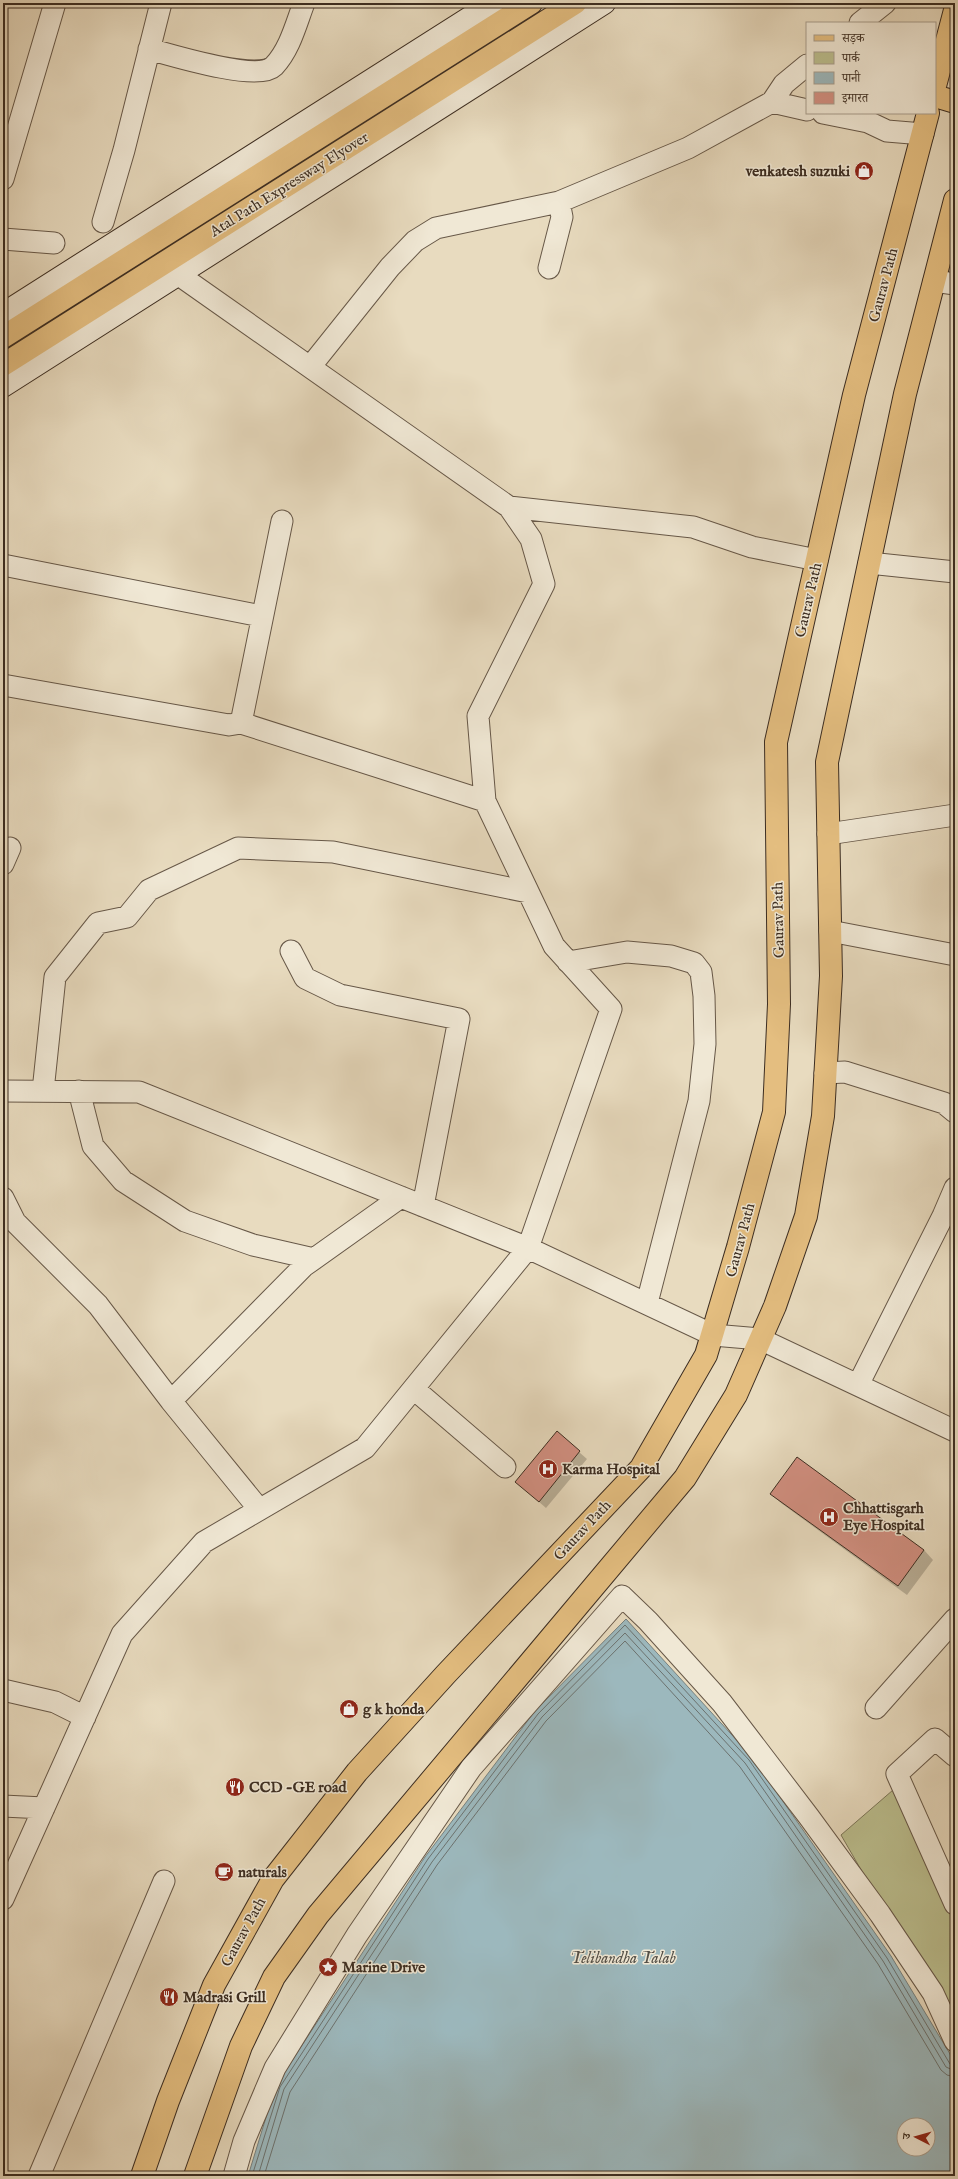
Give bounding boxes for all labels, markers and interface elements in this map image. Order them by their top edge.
legend [806,22,936,114]
text: सड़क [841,31,866,46]
text: पार्क [841,51,861,66]
text: पानी [841,70,861,86]
text: इमारत [841,91,869,106]
street label: Atal Path Expressway Flyover [206,127,373,242]
shop icon: venkatesh suzuki [853,160,875,182]
place label: venkatesh suzuki [745,162,850,181]
street label: Gaurav Path [864,246,903,324]
street label: Gaurav Path [791,561,826,639]
street label: Gaurav Path [768,882,789,958]
street label: Gaurav Path [721,1201,760,1279]
hospital icon: Karma Hospital [537,1458,559,1480]
place label: Karma Hospital [562,1460,661,1479]
street label: Gaurav Path [549,1496,615,1565]
place label: Chhattisgarh Eye Hospital [843,1499,925,1535]
hospital icon: Chhattisgarh Eye Hospital [818,1506,840,1528]
shop icon: g k honda [338,1698,360,1720]
place label: g k honda [363,1700,425,1719]
restaurant icon: CCD -GE road [224,1776,246,1798]
place label: CCD -GE road [249,1778,347,1797]
cafe icon: naturals [213,1861,235,1883]
place label: naturals [238,1863,287,1882]
street label: Gaurav Path [217,1894,270,1970]
water label: Telibandha Talab [570,1949,677,1969]
place icon: Marine Drive [317,1956,339,1978]
place label: Marine Drive [342,1958,425,1977]
restaurant icon: Madrasi Grill [158,1986,180,2008]
place label: Madrasi Grill [183,1988,267,2007]
north arrow [896,2117,936,2157]
text: उ [900,2131,914,2141]

